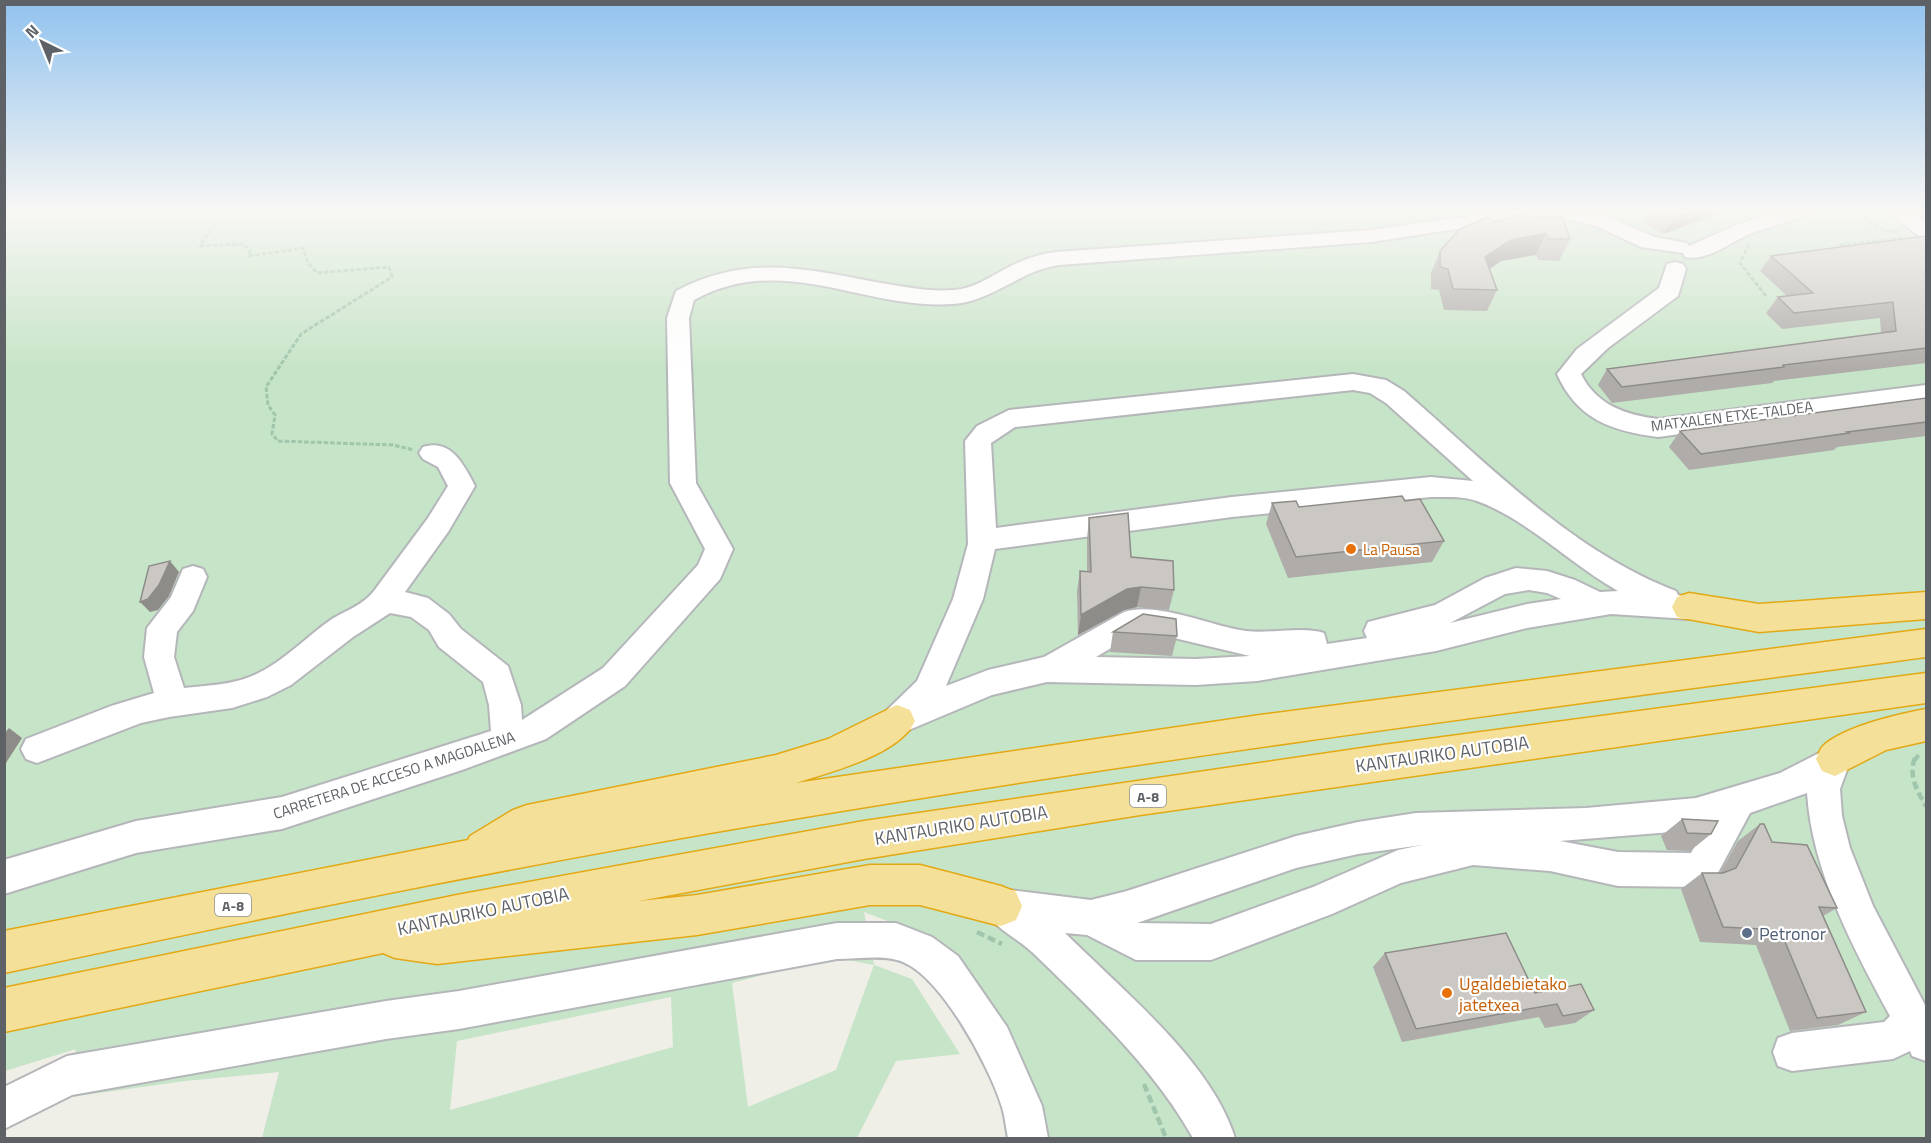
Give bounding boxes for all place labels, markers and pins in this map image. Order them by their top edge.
place label: La Pausa [1363,538,1420,561]
marker: La Pausa [1344,542,1358,556]
place label: Petronor [1759,920,1826,947]
marker: Petronor [1740,926,1754,940]
place label: Ugaldebietako jatetxea [1458,970,1567,1018]
marker: Ugaldebietako jatetxea [1440,986,1454,1000]

